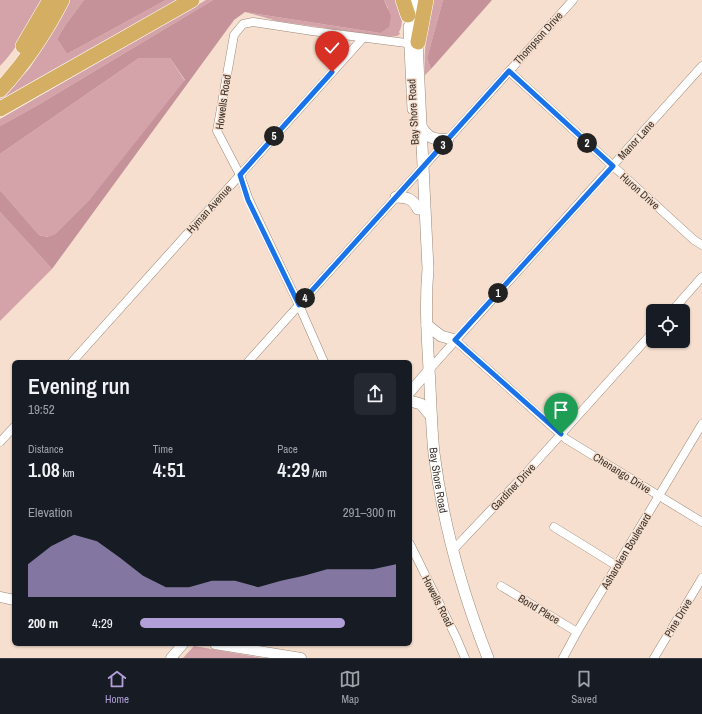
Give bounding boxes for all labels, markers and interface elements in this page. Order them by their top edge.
street label: Thompson Drive [510,9,566,67]
pin [315,31,349,72]
icon: check [321,37,343,59]
street label: Howells Road [212,73,234,131]
street label: Bay Shore Road [404,79,422,145]
street label: Manor Lane [615,117,657,163]
pin: 5 [264,126,284,146]
text: 5 [271,129,277,143]
pin: 2 [577,133,597,153]
pin: 3 [433,135,453,155]
text: 2 [584,136,590,150]
text: 3 [440,138,446,152]
street label: Huron Drive [617,170,663,212]
street label: Hyman Avenue [183,182,235,236]
pin: 1 [488,283,508,303]
text: 1 [495,286,501,300]
pin: 4 [295,288,315,308]
text: 4 [302,291,308,305]
map controls [646,304,690,348]
button: locate [646,304,690,348]
text: Evening run [28,371,130,401]
button: share [354,373,396,415]
pin [544,393,578,434]
icon: arrive [550,399,572,421]
text: 19:52 [28,401,55,418]
text: Distance [28,442,64,456]
text: Time [153,442,173,456]
text: Pace [277,442,298,456]
street label: Bay Shore Road [426,447,451,514]
street label: Chenango Drive [590,450,654,496]
text: 1.08 [28,456,60,483]
text: 4:51 [153,456,185,483]
text: 4:29 [277,456,310,483]
street label: Gardiner Drive [488,460,538,514]
text: km [60,466,74,480]
text: /km [310,466,327,480]
text: Elevation [28,504,72,521]
text: 291–300 m [343,504,396,521]
street label: Asharoken Boulevard [597,510,654,592]
street label: Howells Road [419,573,457,629]
street label: Bond Place [516,591,562,627]
street label: Pine Drive [661,596,695,640]
text: 200 m [28,615,58,632]
text: 4:29 [92,615,113,632]
tab: Home [105,668,129,706]
tab: Map [339,668,361,706]
tab: Saved [571,668,597,706]

